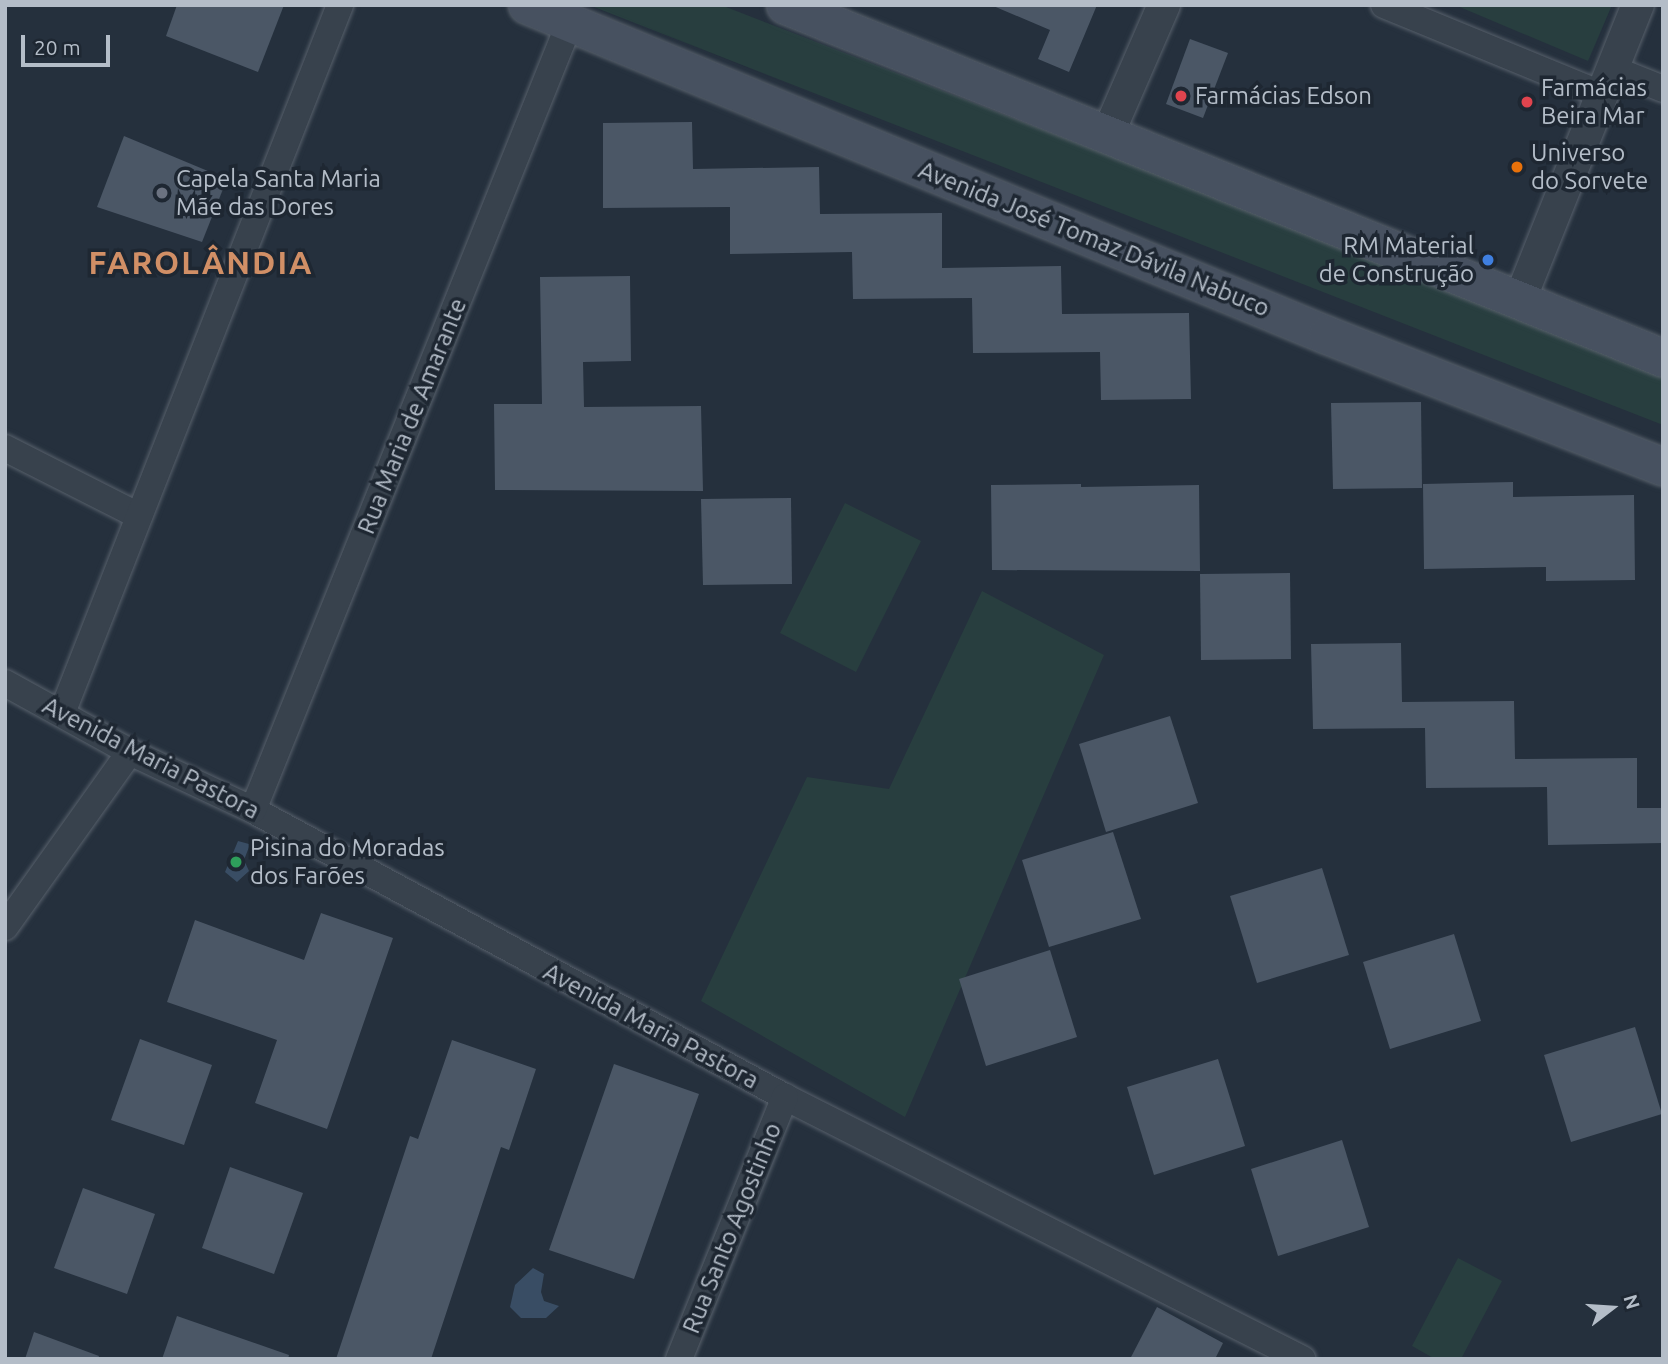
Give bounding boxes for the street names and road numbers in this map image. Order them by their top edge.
street label: Avenida José Tomaz Dávila Nabuco [914,155,1274,323]
street label: Rua Maria de Amarante [352,294,472,538]
street label: Avenida Maria Pastora [38,691,264,825]
street label: Avenida Maria Pastora [539,957,763,1095]
street label: Rua Santo Agostinho [677,1118,787,1338]

